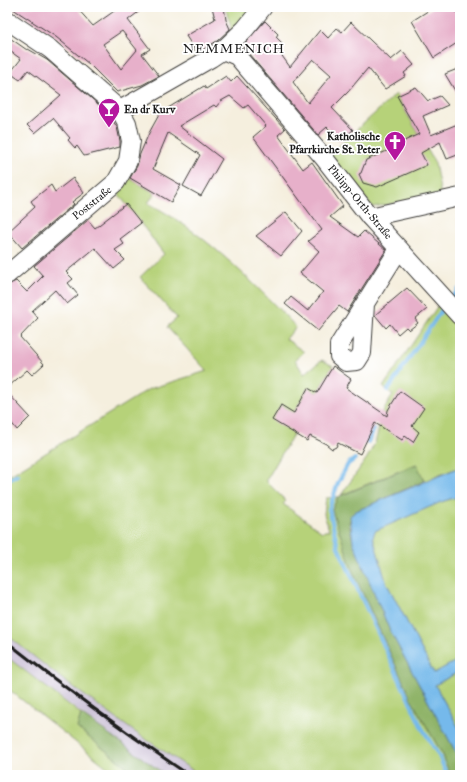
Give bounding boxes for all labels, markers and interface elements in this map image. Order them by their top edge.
district label: NEMMENICH [183,41,285,57]
bar icon: En dr Kurv [96,96,122,129]
place label: En dr Kurv [124,103,176,116]
church icon: Katholische Pfarrkirche St. Peter [382,129,408,162]
place label: Katholische Pfarrkirche St. Peter [289,130,381,156]
street label: Philipp-Orth-Straße [325,162,395,242]
street label: Poststraße [70,183,114,223]

